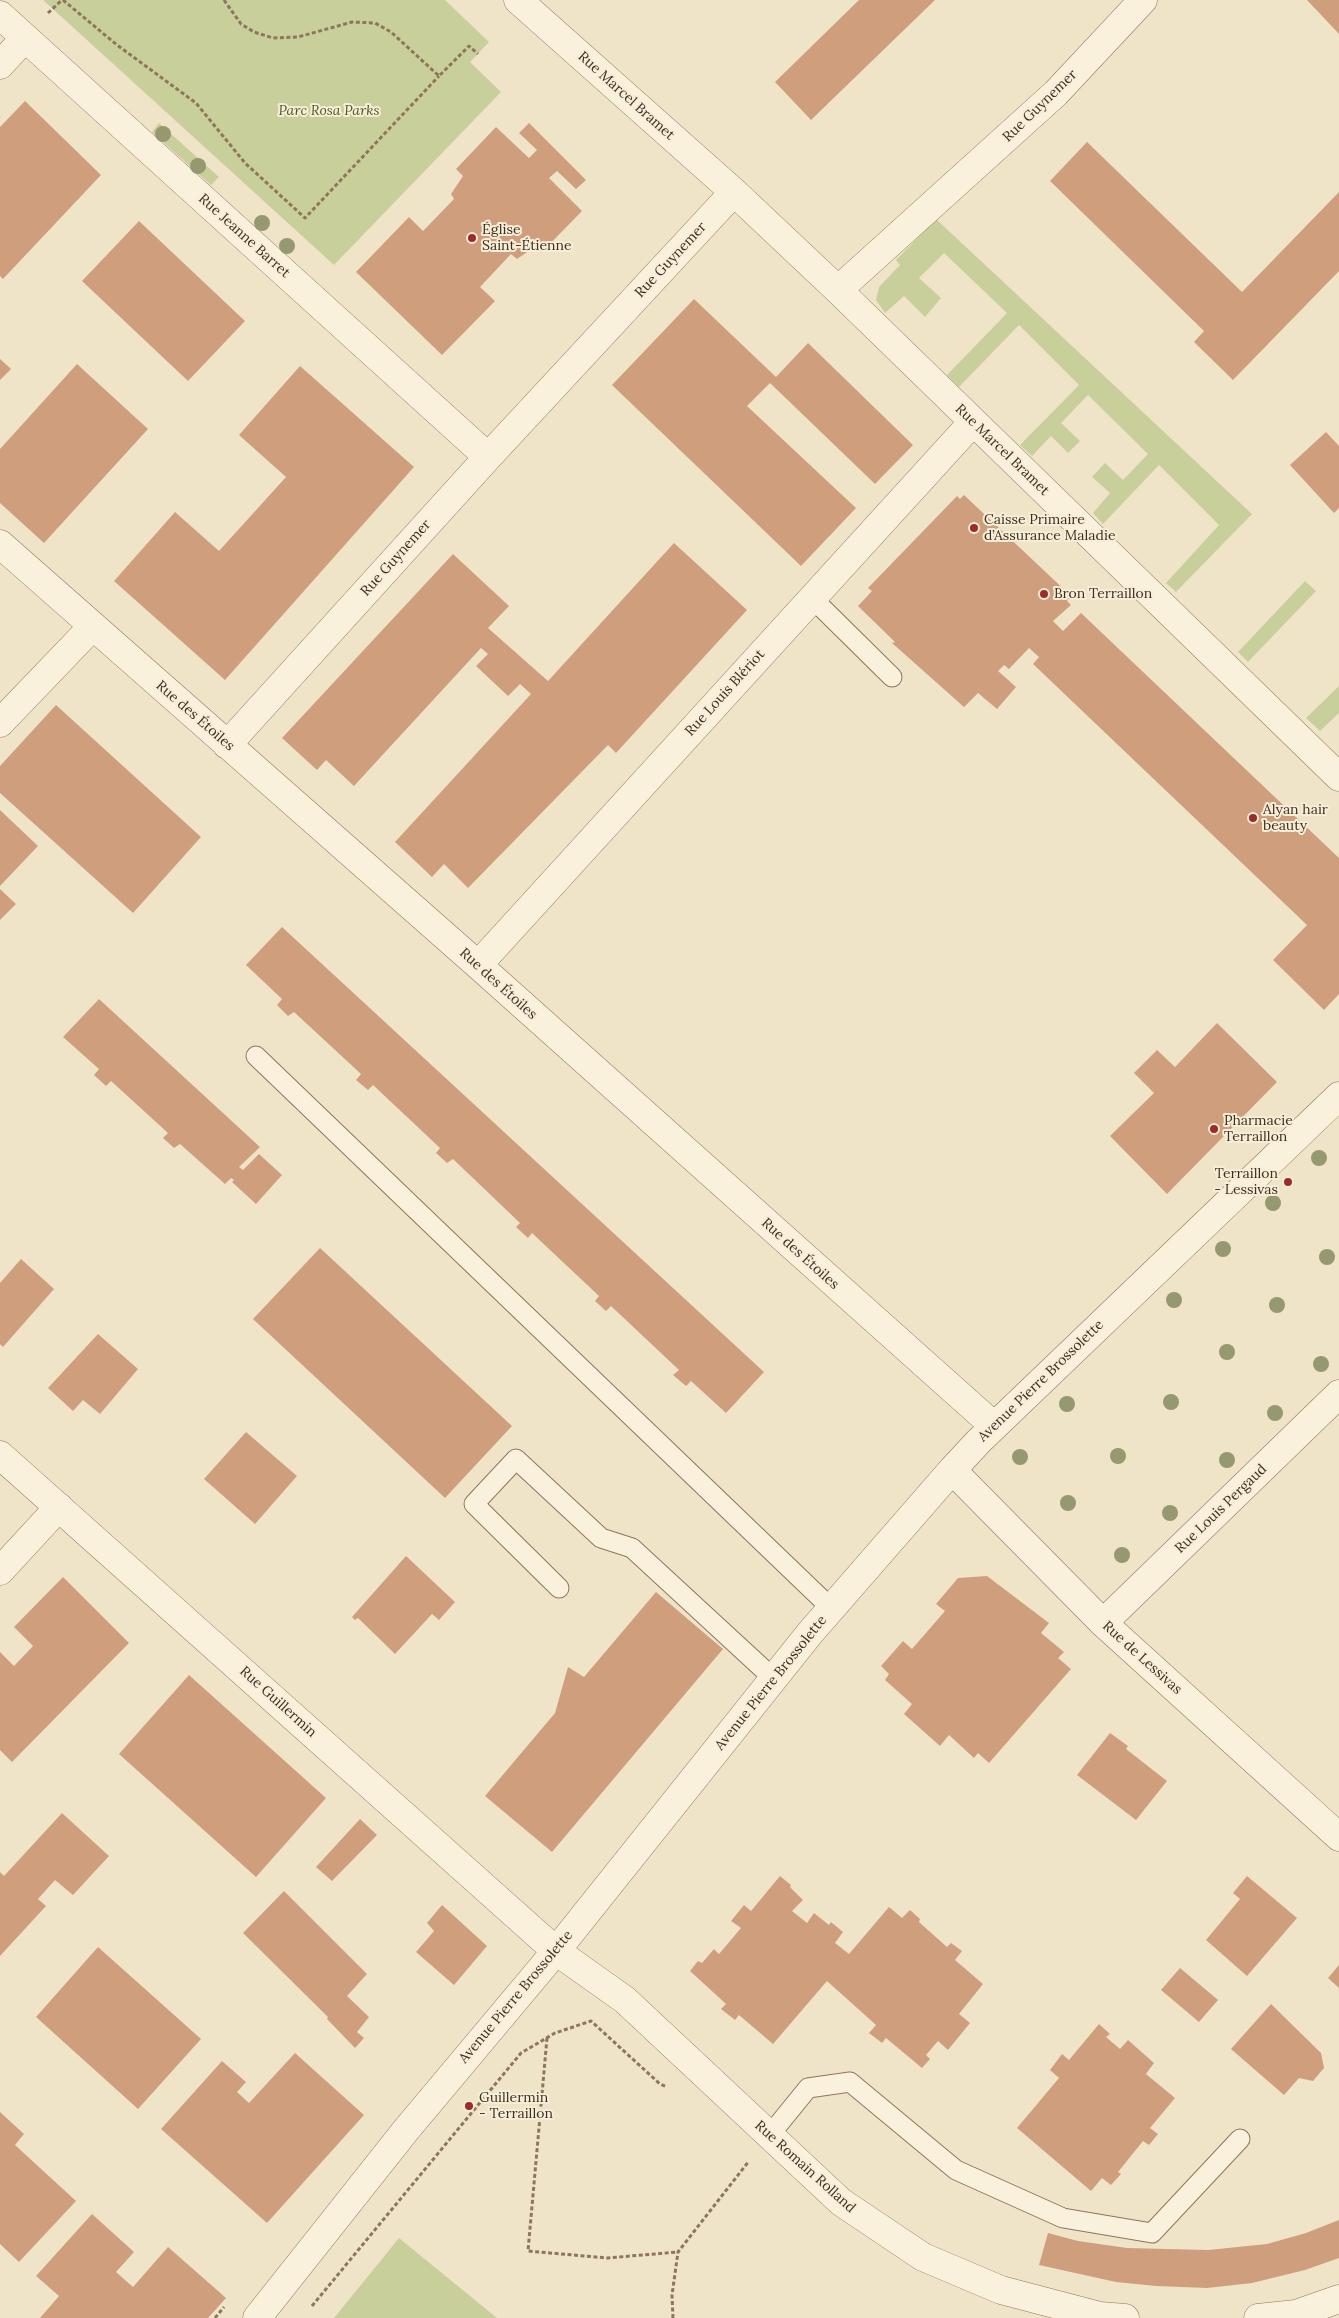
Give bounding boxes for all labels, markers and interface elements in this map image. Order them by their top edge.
street label: Rue Marcel Bramet [574,48,678,144]
street label: Rue Guynemer [999,66,1081,146]
park label: Parc Rosa Parks [279,103,379,119]
street label: Rue Jeanne Barret [195,190,293,282]
street label: Rue Guynemer [632,219,710,301]
place label: Église Saint-Étienne [482,222,572,254]
marker: Église Saint-Étienne [466,232,478,244]
street label: Rue Marcel Bramet [952,401,1052,499]
place label: Caisse Primaire d’Assurance Maladie [984,512,1115,544]
street label: Rue Guynemer [357,516,435,600]
marker: Caisse Primaire d’Assurance Maladie [968,522,980,534]
place label: Bron Terraillon [1054,586,1152,602]
marker: Bron Terraillon [1038,588,1050,600]
street label: Rue Louis Blériot [682,646,768,740]
street label: Rue des Étoiles [152,677,238,755]
place label: Alyan hair beauty [1263,802,1328,834]
marker: Alyan hair beauty [1247,812,1259,824]
street label: Rue des Étoiles [456,945,540,1023]
place label: Pharmacie Terraillon [1224,1113,1293,1146]
marker: Pharmacie Terraillon [1208,1123,1220,1135]
place label: Terraillon - Lessivas [1214,1166,1278,1198]
marker: Terraillon - Lessivas [1282,1176,1294,1188]
street label: Rue des Étoiles [758,1215,842,1293]
street label: Avenue Pierre Brossolette [975,1317,1107,1445]
street label: Rue Louis Pergaud [1172,1461,1270,1557]
street label: Avenue Pierre Brossolette [712,1612,830,1754]
street label: Rue de Lessivas [1099,1618,1185,1698]
street label: Rue Guillermin [236,1663,320,1741]
street label: Avenue Pierre Brossolette [455,1927,577,2067]
place label: Guillermin - Terraillon [479,2090,553,2122]
marker: Guillermin - Terraillon [463,2100,475,2112]
street label: Rue Romain Rolland [751,2117,859,2217]

